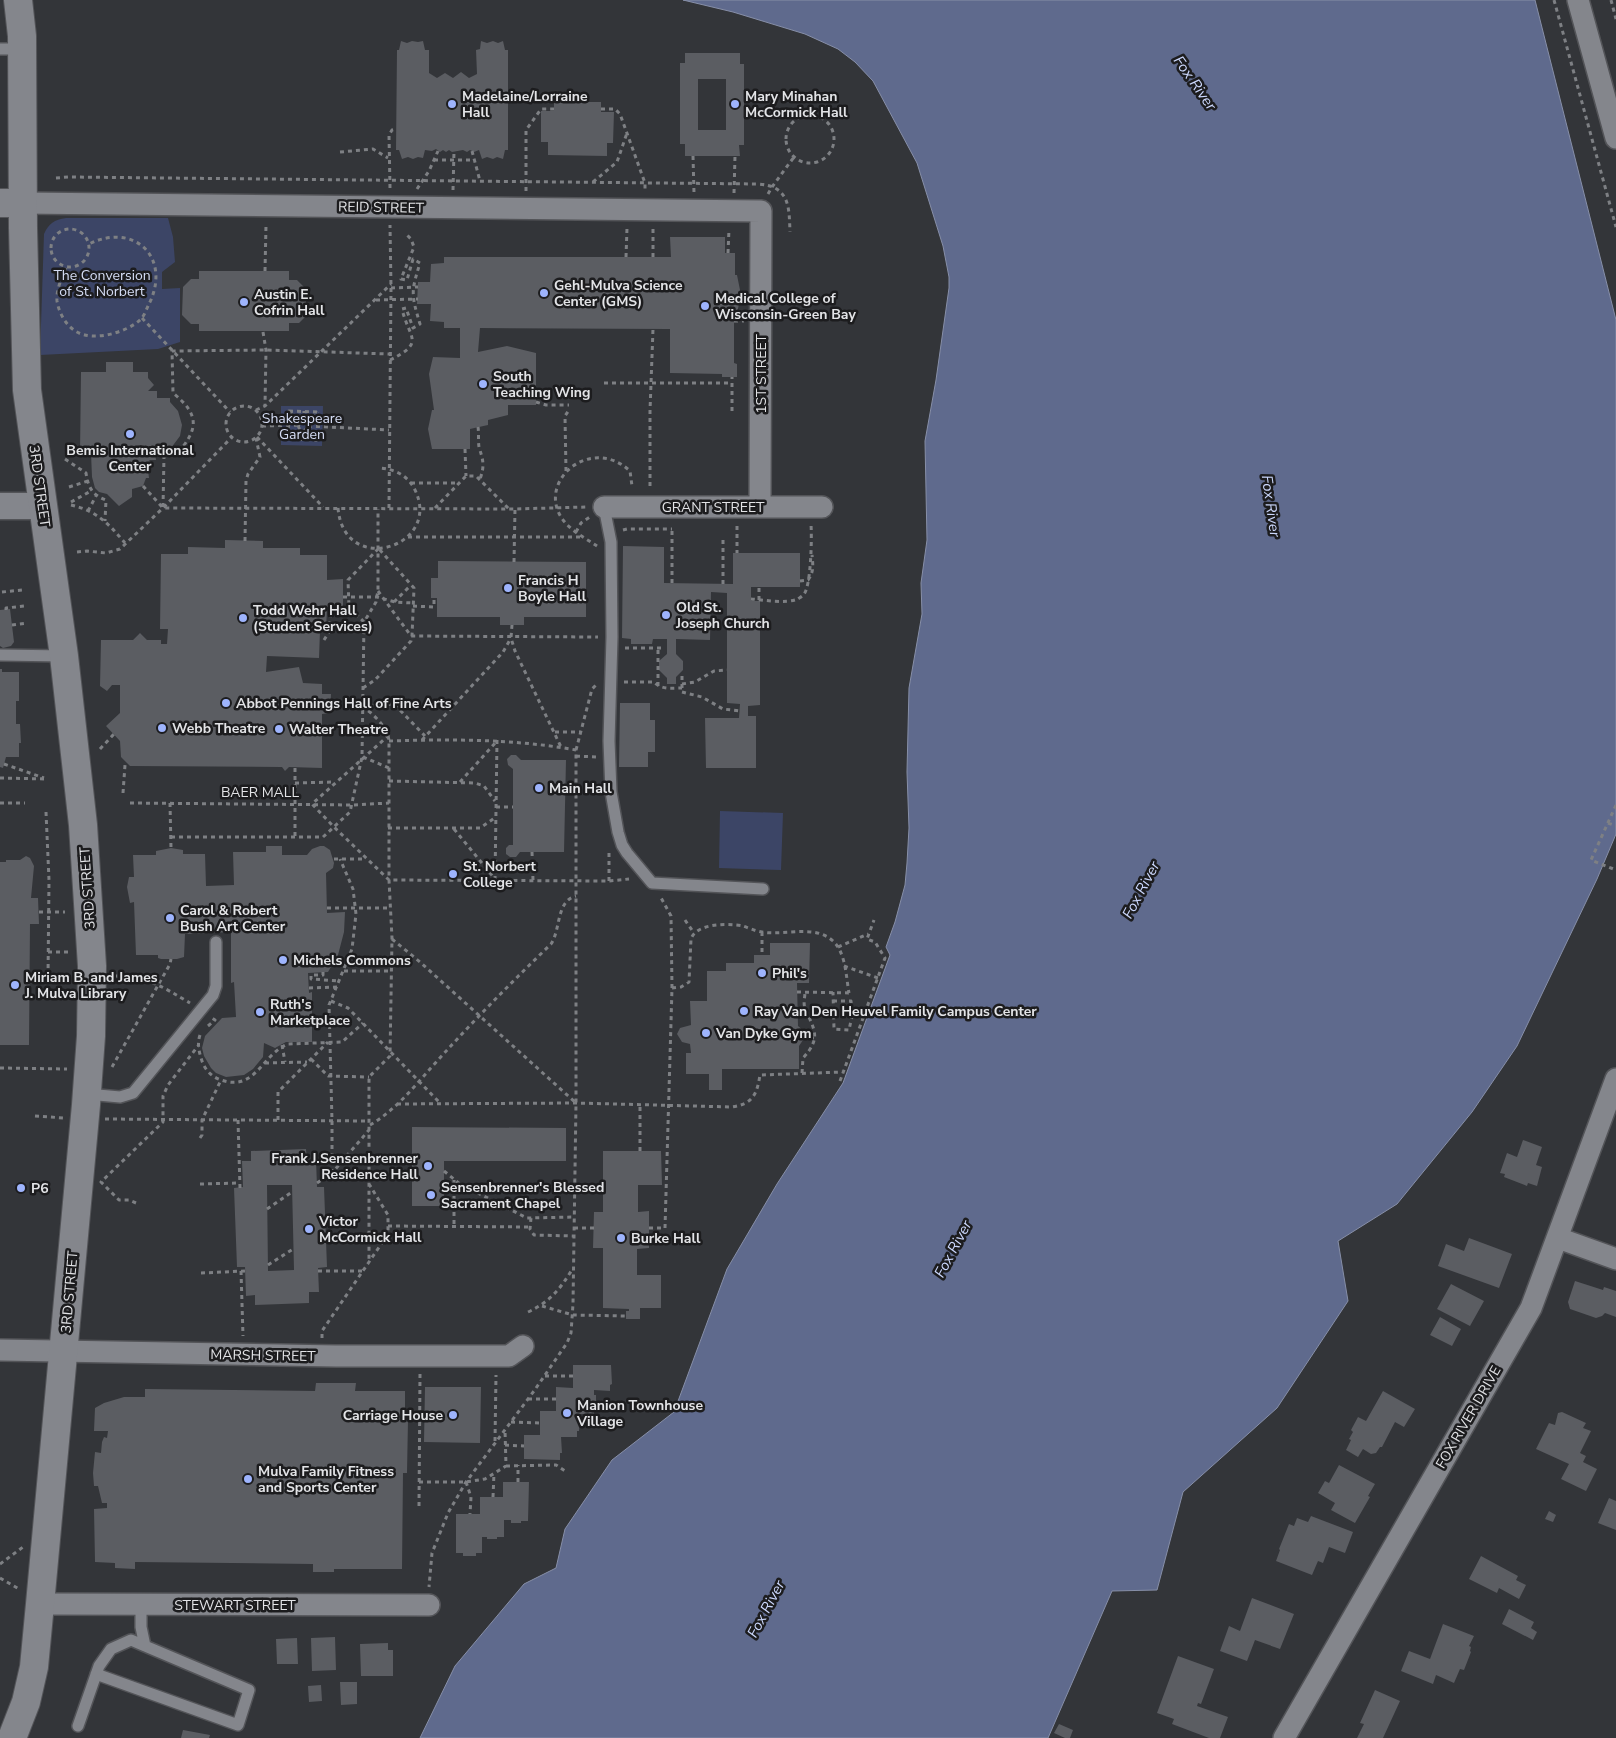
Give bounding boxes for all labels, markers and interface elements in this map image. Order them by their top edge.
water label: Fox River [1169,52,1221,115]
place label: Madelaine/Lorraine Hall [462,87,588,122]
place label: Mary Minahan McCormick Hall [745,87,848,122]
marker: Madelaine/Lorraine Hall [446,98,458,110]
marker: Mary Minahan McCormick Hall [729,98,741,110]
street label: REID STREET [338,197,425,218]
park label: The Conversion of St. Norbert [53,266,151,301]
place label: Gehl-Mulva Science Center (GMS) [554,276,683,311]
place label: Austin E. Cofrin Hall [254,285,325,320]
marker: Gehl-Mulva Science Center (GMS) [538,287,550,299]
place label: Medical College of Wisconsin-Green Bay [715,289,856,324]
marker: Austin E. Cofrin Hall [238,296,250,308]
marker: Medical College of Wisconsin-Green Bay [699,300,711,312]
street label: 1ST STREET [752,334,771,414]
place label: South Teaching Wing [493,367,590,402]
marker: South Teaching Wing [477,378,489,390]
park label: Shakespeare Garden [262,409,342,444]
marker: Bemis International Center [124,428,136,440]
place label: Bemis International Center [66,441,194,476]
street label: 3RD STREET [24,444,55,529]
water label: Fox River [1257,474,1285,539]
street label: GRANT STREET [662,498,765,517]
place label: Francis H Boyle Hall [518,571,587,606]
marker: Francis H Boyle Hall [502,582,514,594]
place label: Old St. Joseph Church [675,598,770,633]
place label: Todd Wehr Hall (Student Services) [253,601,373,636]
marker: Old St. Joseph Church [660,609,672,621]
marker: Todd Wehr Hall (Student Services) [237,612,249,624]
place label: Abbot Pennings Hall of Fine Arts [236,694,452,713]
marker: Abbot Pennings Hall of Fine Arts [220,697,232,709]
place label: Webb Theatre [172,719,266,738]
place label: Walter Theatre [289,720,389,739]
marker: Webb Theatre [156,722,168,734]
marker: Walter Theatre [273,723,285,735]
place label: Main Hall [549,779,612,798]
marker: Main Hall [533,782,545,794]
street label: BAER MALL [221,783,299,802]
street label: 3RD STREET [75,846,100,930]
place label: St. Norbert College [463,857,537,892]
water label: Fox River [1118,857,1165,922]
marker: St. Norbert College [447,868,459,880]
place label: Carol & Robert Bush Art Center [180,901,286,936]
marker: Carol & Robert Bush Art Center [164,912,176,924]
place label: Michels Commons [293,951,411,970]
marker: Michels Commons [277,954,289,966]
place label: Phil's [772,964,807,983]
marker: Phil's [756,967,768,979]
place label: Miriam B. and James J. Mulva Library [24,968,158,1003]
marker: Miriam B. and James J. Mulva Library [9,979,21,991]
place label: Ruth's Marketplace [270,995,351,1030]
place label: Ray Van Den Heuvel Family Campus Center [754,1002,1037,1021]
marker: Ray Van Den Heuvel Family Campus Center [738,1005,750,1017]
marker: Ruth's Marketplace [254,1006,266,1018]
place label: Van Dyke Gym [715,1024,811,1043]
marker: Van Dyke Gym [700,1027,712,1039]
place label: Frank J.Sensenbrenner Residence Hall [271,1149,419,1184]
marker: Frank J.Sensenbrenner Residence Hall [422,1160,434,1172]
place label: Sensenbrenner's Blessed Sacrament Chapel [441,1178,604,1213]
place label: P6 [31,1179,49,1198]
marker: P6 [15,1182,27,1194]
marker: Sensenbrenner's Blessed Sacrament Chapel [425,1189,437,1201]
place label: Victor McCormick Hall [318,1212,422,1247]
water label: Fox River [930,1216,977,1281]
marker: Victor McCormick Hall [303,1223,315,1235]
place label: Burke Hall [631,1229,701,1248]
marker: Burke Hall [615,1232,627,1244]
street label: 3RD STREET [56,1250,83,1334]
street label: MARSH STREET [210,1345,316,1366]
street label: FOX RIVER DRIVE [1431,1363,1506,1472]
place label: Manion Townhouse Village [576,1396,703,1431]
place label: Carriage House [343,1406,443,1425]
marker: Manion Townhouse Village [561,1407,573,1419]
marker: Carriage House [447,1409,459,1421]
place label: Mulva Family Fitness and Sports Center [258,1462,394,1497]
marker: Mulva Family Fitness and Sports Center [242,1473,254,1485]
water label: Fox River [743,1576,790,1641]
street label: STEWART STREET [174,1596,296,1615]

